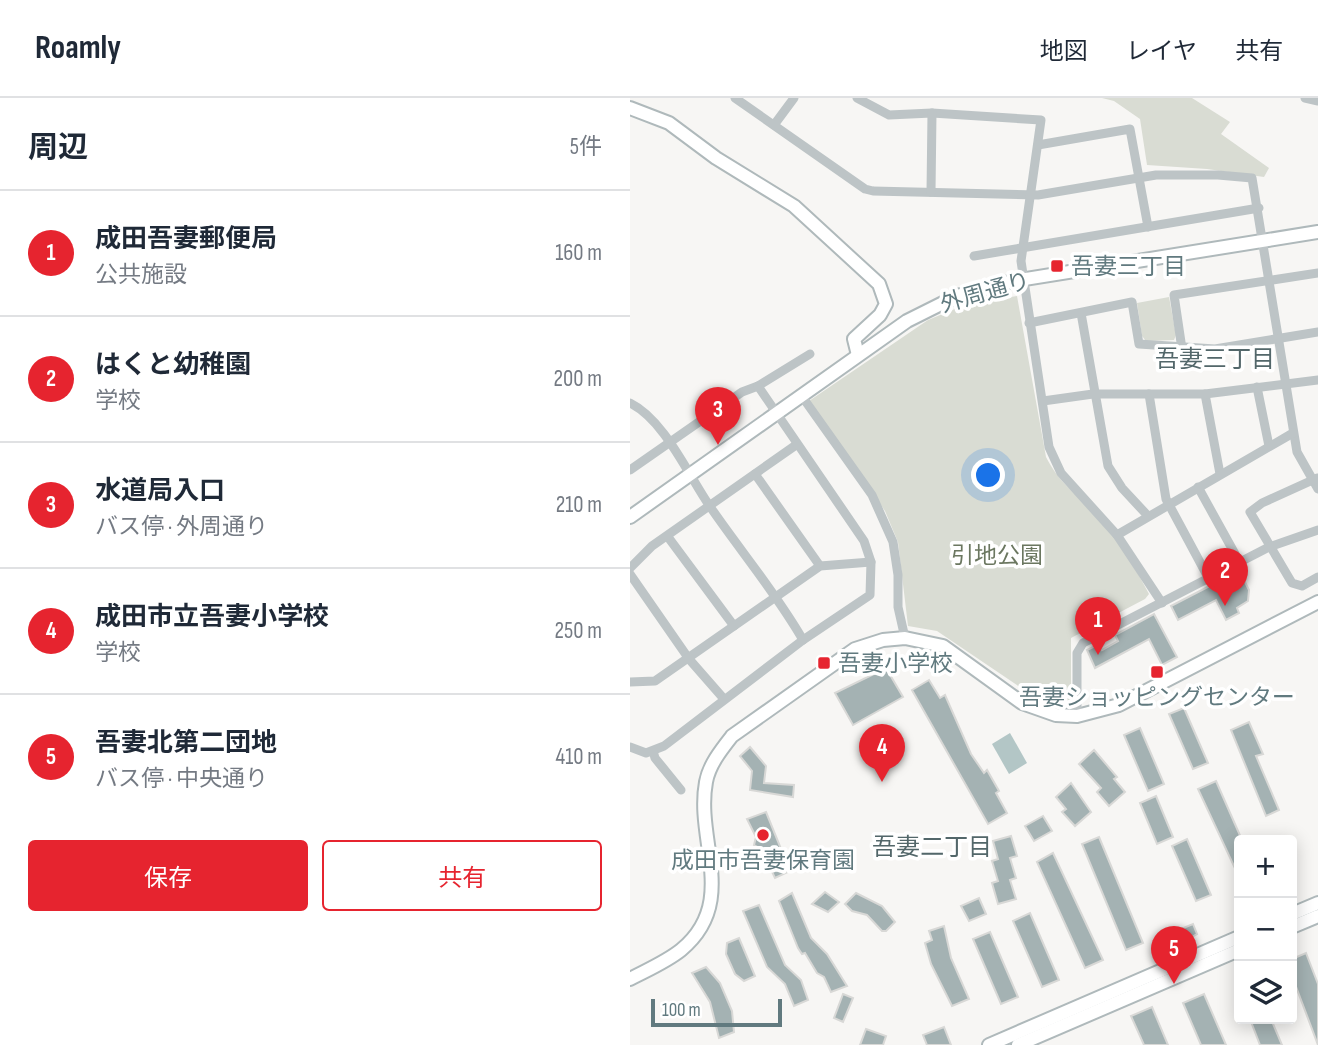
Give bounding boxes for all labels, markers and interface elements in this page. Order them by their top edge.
text: Roamly [35,28,121,68]
text: 地図 [1040,37,1088,66]
text: レイヤ [1126,37,1197,66]
text: 共有 [1235,37,1283,66]
text: 周辺 [28,130,88,166]
text: 5件 [570,133,602,161]
text: 成田吾妻郵便局 [95,224,277,255]
text: 1 [46,239,56,267]
text: 160 m [555,239,602,267]
place label: 吾妻三丁目 [1071,253,1186,281]
marker: 吾妻三丁目 [1049,258,1065,274]
text: 公共施設 [95,261,187,289]
street label: 外周通り [937,267,1033,319]
district label: 吾妻三丁目 [1155,345,1275,374]
text: はくと幼稚園 [95,350,251,381]
text: 2 [46,365,56,393]
text: 200 m [554,365,602,393]
text: 学校 [95,387,141,415]
pin: 3 [695,387,741,445]
your location [971,458,1005,492]
text: 水道局入口 [95,476,225,507]
text: 3 [46,491,56,519]
text: 210 m [556,491,602,519]
text: バス停 · 外周通り [95,513,268,541]
park label: 引地公園 [951,542,1043,570]
pin: 2 [1202,548,1248,606]
pin: 1 [1075,597,1121,655]
text: 成田市立吾妻小学校 [95,602,329,633]
text: 4 [46,617,56,645]
text: 250 m [555,617,602,645]
text: 学校 [95,639,141,667]
place label: 吾妻小学校 [838,650,953,678]
marker: 吾妻小学校 [816,655,832,671]
marker: 吾妻ショッピングセンター [1149,664,1165,680]
place label: 吾妻ショッピングセンター [1019,684,1295,712]
pin: 4 [859,724,905,782]
text: 吾妻北第二団地 [95,728,277,759]
text: 5 [46,743,56,771]
text: 410 m [556,743,602,771]
text: バス停 · 中央通り [95,765,268,793]
marker: 成田市吾妻保育園 [755,827,771,843]
district label: 吾妻二丁目 [872,833,992,862]
map controls [1234,835,1297,1024]
button: + [1234,835,1297,898]
button: 保存 [28,840,308,911]
button: 共有 [322,840,602,911]
place label: 成田市吾妻保育園 [671,847,855,875]
button: − [1234,898,1297,961]
pin: 5 [1151,926,1197,984]
button: layers [1234,961,1297,1024]
scale bar [651,996,782,1028]
text: 100 m [662,999,701,1022]

